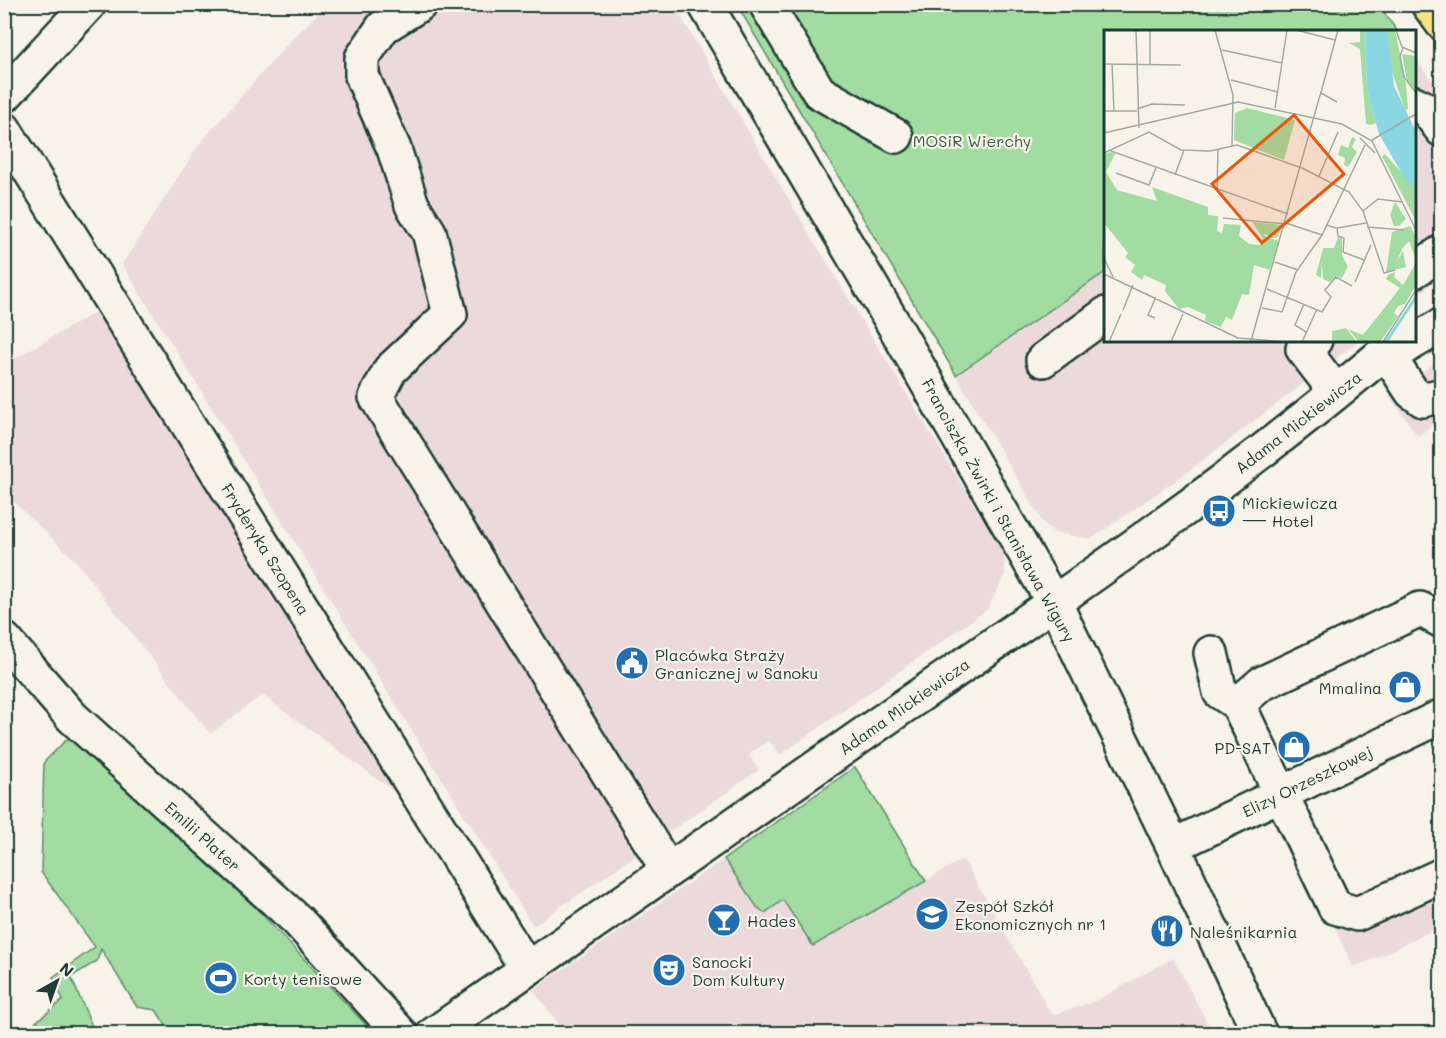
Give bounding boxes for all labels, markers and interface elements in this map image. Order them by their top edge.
inset map [1104,30,1416,342]
park label: MOSiR Wierchy [913,130,1031,151]
street label: Adama Mickiewicza [1230,366,1366,478]
street label: Franciszka Żwirki i Stanisława Wigury [917,374,1081,646]
street label: Fryderyka Szopena [217,479,315,619]
place label: Mickiewicza — Hotel [1242,492,1338,531]
bus stop icon: Mickiewicza — Hotel [1201,493,1237,529]
place label: Placówka Straży Granicznej w Sanoku [655,644,818,683]
public building icon: Placówka Straży Granicznej w Sanoku [614,645,650,681]
street label: Adama Mickiewicza [835,653,974,759]
shop icon: Mmalina [1387,669,1423,705]
place label: Mmalina [1319,677,1382,698]
shop icon: PD-SAT [1276,729,1312,765]
place label: PD-SAT [1214,737,1271,758]
street label: Elizy Orzeszkowej [1238,740,1376,822]
street label: Emilii Plater [161,797,245,875]
place label: Zespół Szkół Ekonomicznych nr 1 [955,895,1106,934]
school or university icon: Zespół Szkół Ekonomicznych nr 1 [914,896,950,932]
bar icon: Hades [706,902,742,938]
place label: Hades [747,910,796,931]
restaurant icon: Naleśnikarnia [1149,913,1185,949]
place label: Naleśnikarnia [1190,921,1297,942]
north arrow [27,951,87,1011]
place label: Sanocki Dom Kultury [692,951,785,990]
theatre icon: Sanocki Dom Kultury [651,952,687,988]
text: N [56,957,78,981]
sports icon: Korty tenisowe [203,960,239,996]
place label: Korty tenisowe [244,968,362,989]

